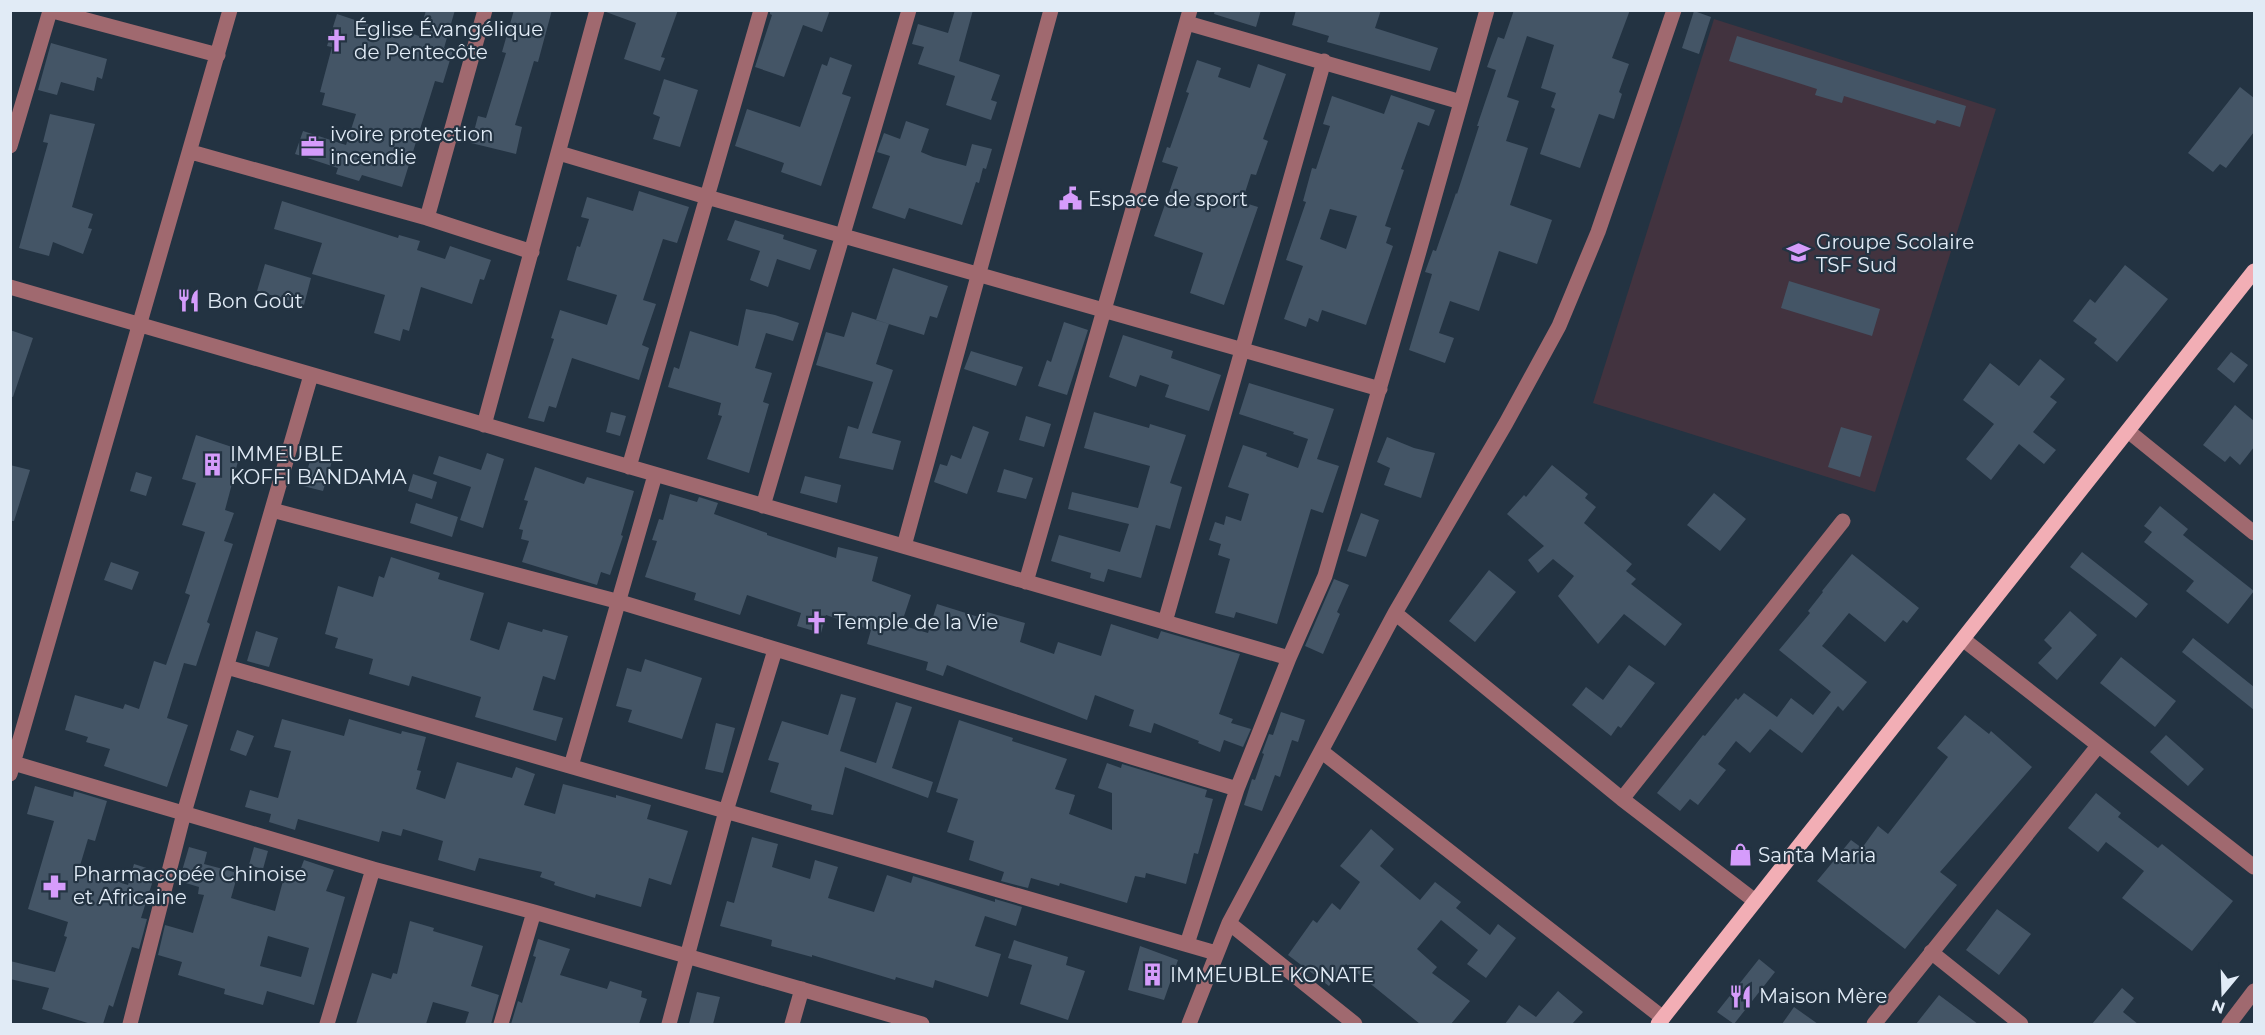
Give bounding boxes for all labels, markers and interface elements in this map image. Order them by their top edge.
place label: Église Évangélique de Pentecôte [354,17,543,64]
church icon: Église Évangélique de Pentecôte [323,28,349,54]
place label: ivoire protection incendie [330,122,494,169]
office icon: ivoire protection incendie [299,133,325,159]
public building icon: Espace de sport [1057,186,1083,212]
place label: Espace de sport [1088,187,1248,211]
place label: Groupe Scolaire TSF Sud [1816,230,1974,277]
school or university icon: Groupe Scolaire TSF Sud [1785,240,1811,266]
restaurant icon: Bon Goût [176,288,202,314]
place label: Bon Goût [207,289,303,313]
place label: IMMEUBLE KOFFI BANDAMA [230,442,407,489]
building icon: IMMEUBLE KOFFI BANDAMA [199,452,225,478]
church icon: Temple de la Vie [803,609,829,635]
place label: Temple de la Vie [834,610,998,634]
shop icon: Santa Maria [1727,842,1753,868]
place label: Santa Maria [1758,843,1876,867]
place label: Pharmacopée Chinoise et Africaine [73,862,307,909]
pharmacy icon: Pharmacopée Chinoise et Africaine [42,873,68,899]
building icon: IMMEUBLE KONATE [1139,962,1165,988]
place label: IMMEUBLE KONATE [1170,963,1374,987]
north arrow [2193,963,2253,1023]
restaurant icon: Maison Mère [1728,983,1754,1009]
place label: Maison Mère [1759,984,1887,1008]
text: N [2209,996,2227,1018]

